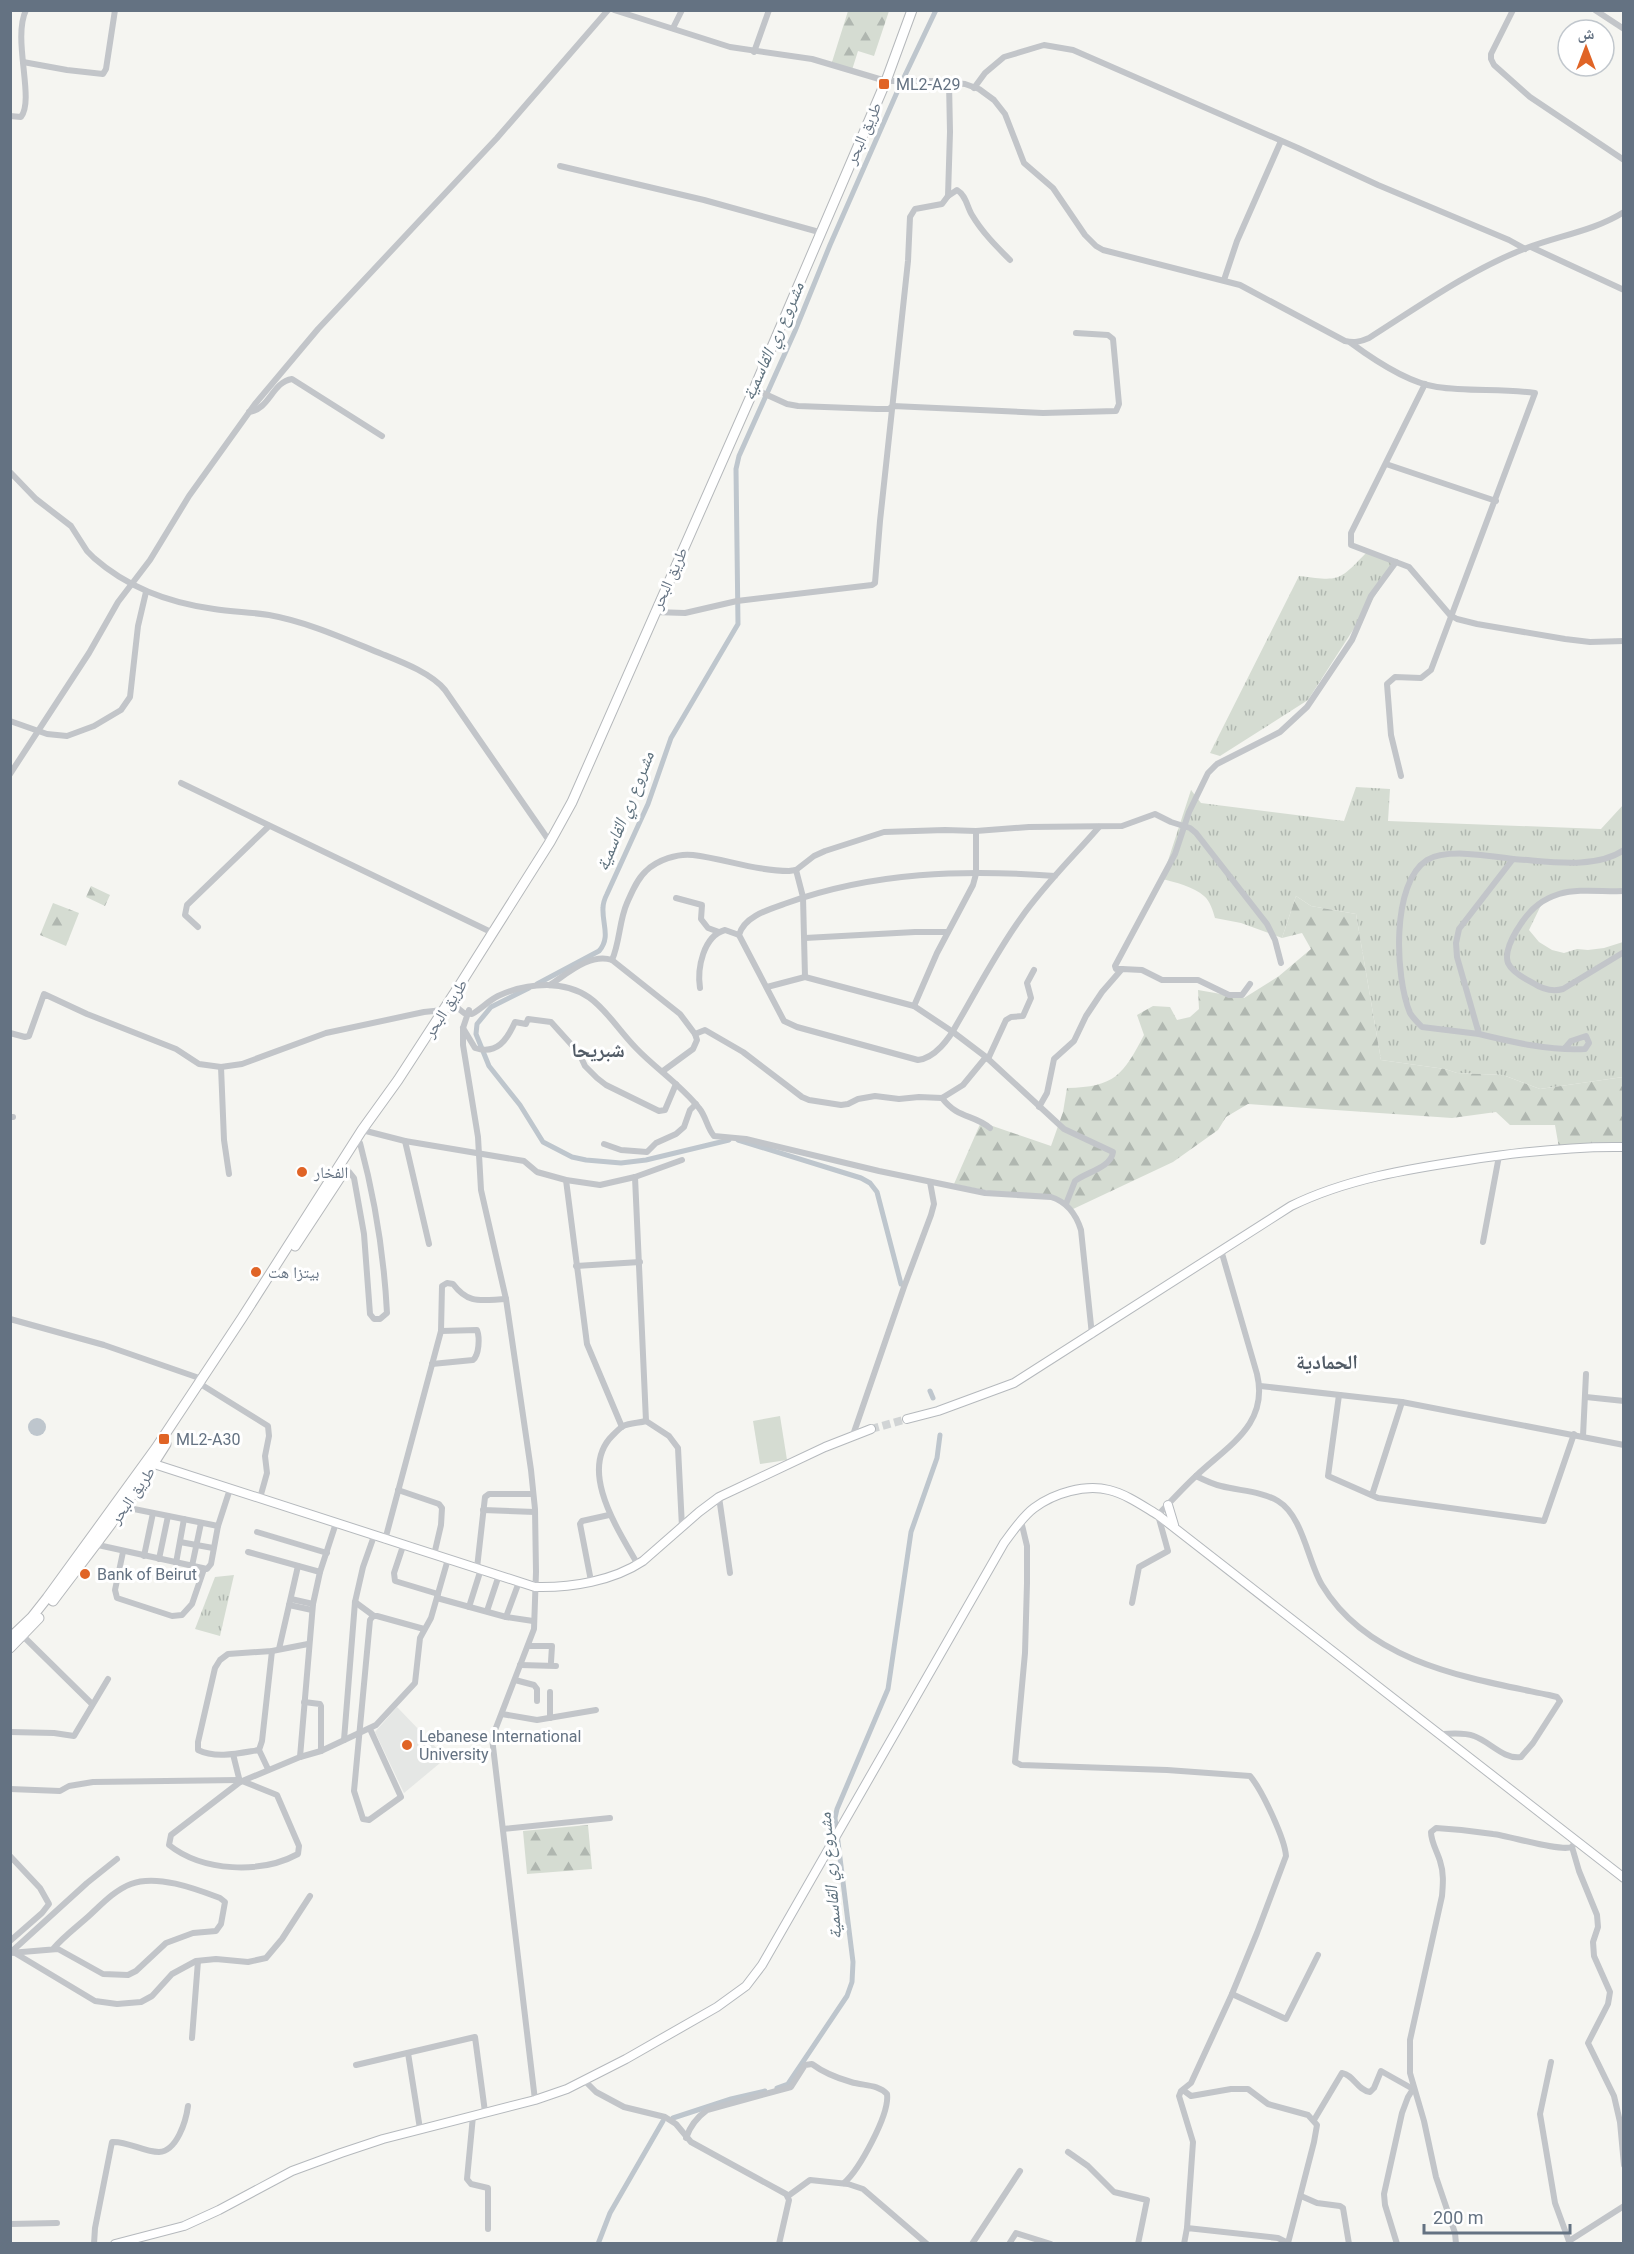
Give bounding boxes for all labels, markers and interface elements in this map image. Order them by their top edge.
north arrow [1556,18,1616,78]
text: ش [1578,24,1595,43]
place label: ML2-A29 [896,75,960,94]
marker: ML2-A29 [877,77,891,91]
street label: طريق البحر [841,99,886,168]
water label: مشروع ري القاسمية [737,278,812,405]
street label: طريق البحر [647,544,692,613]
water label: مشروع ري القاسمية [591,747,663,875]
street label: طريق البحر [419,976,472,1042]
district label: شبريحا [571,1038,625,1062]
place label: الفخار [313,1163,348,1182]
marker: الفخار [295,1165,309,1179]
place label: بيتزا هت [268,1263,319,1282]
marker: بيتزا هت [249,1265,263,1279]
district label: الحمادية [1296,1350,1358,1374]
place label: ML2-A30 [176,1430,240,1449]
marker: ML2-A30 [157,1432,171,1446]
street label: طريق البحر [105,1463,160,1529]
place label: Bank of Beirut [97,1565,197,1584]
marker: Bank of Beirut [78,1567,92,1581]
place label: Lebanese International University [419,1727,581,1764]
marker: Lebanese International University [400,1738,414,1752]
water label: مشروع ري القاسمية [813,1811,850,1940]
scale bar [1424,2197,1570,2235]
text: 200 m [1433,2207,1484,2228]

